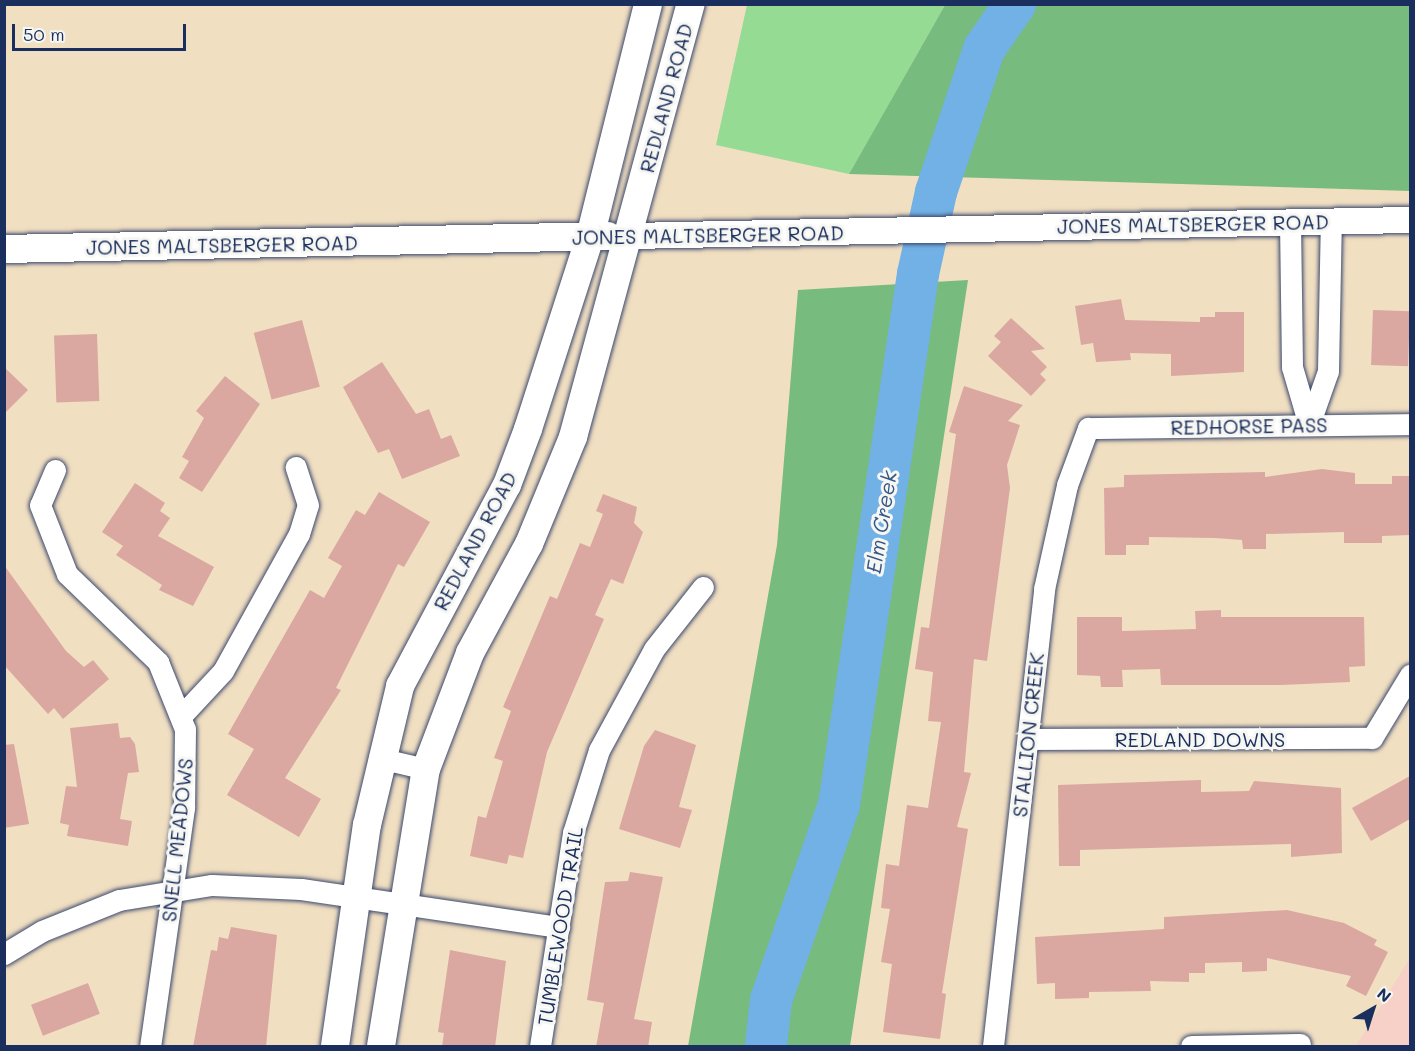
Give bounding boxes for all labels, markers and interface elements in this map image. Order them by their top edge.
scale bar [15,12,189,50]
street label: REDLAND ROAD [635,21,697,175]
text: 50 m [23,22,65,46]
street label: JONES MALTSBERGER ROAD [1057,210,1329,238]
street label: JONES MALTSBERGER ROAD [572,221,844,249]
street label: JONES MALTSBERGER ROAD [86,231,358,259]
street label: REDHORSE PASS [1170,413,1328,439]
street label: REDLAND ROAD [428,468,522,614]
water label: Elm Creek [860,469,902,575]
street label: STALLION CREEK [1007,652,1049,818]
street label: REDLAND DOWNS [1115,727,1285,751]
street label: SNELL MEADOWS [156,757,198,923]
street label: TUMBLEWOOD TRAIL [532,825,588,1027]
north arrow [1343,979,1403,1039]
text: N [1373,983,1396,1007]

